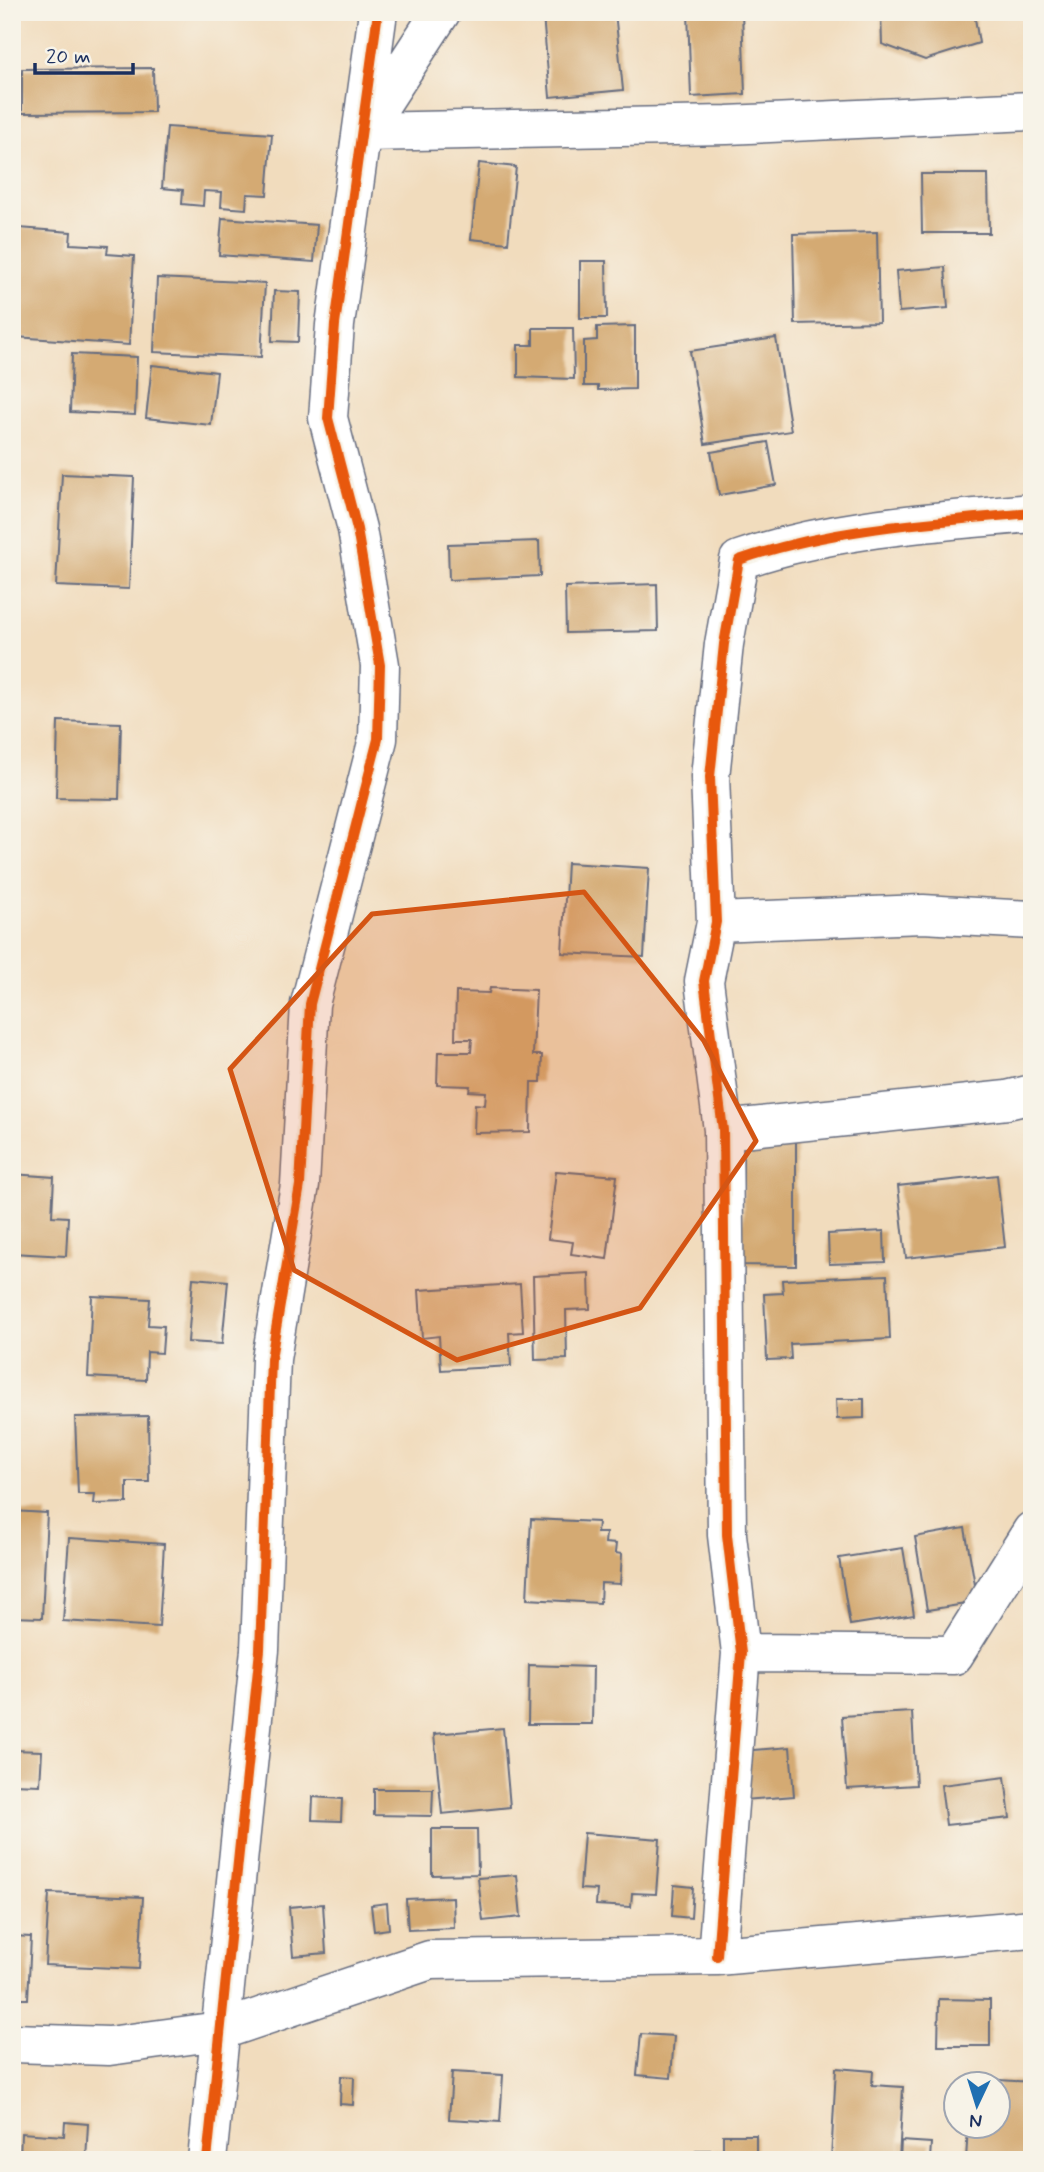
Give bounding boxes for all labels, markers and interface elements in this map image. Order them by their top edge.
scale bar [35,32,133,76]
text: 20 m [46,43,91,71]
north arrow [942,2070,1012,2140]
text: N [969,2108,983,2133]

